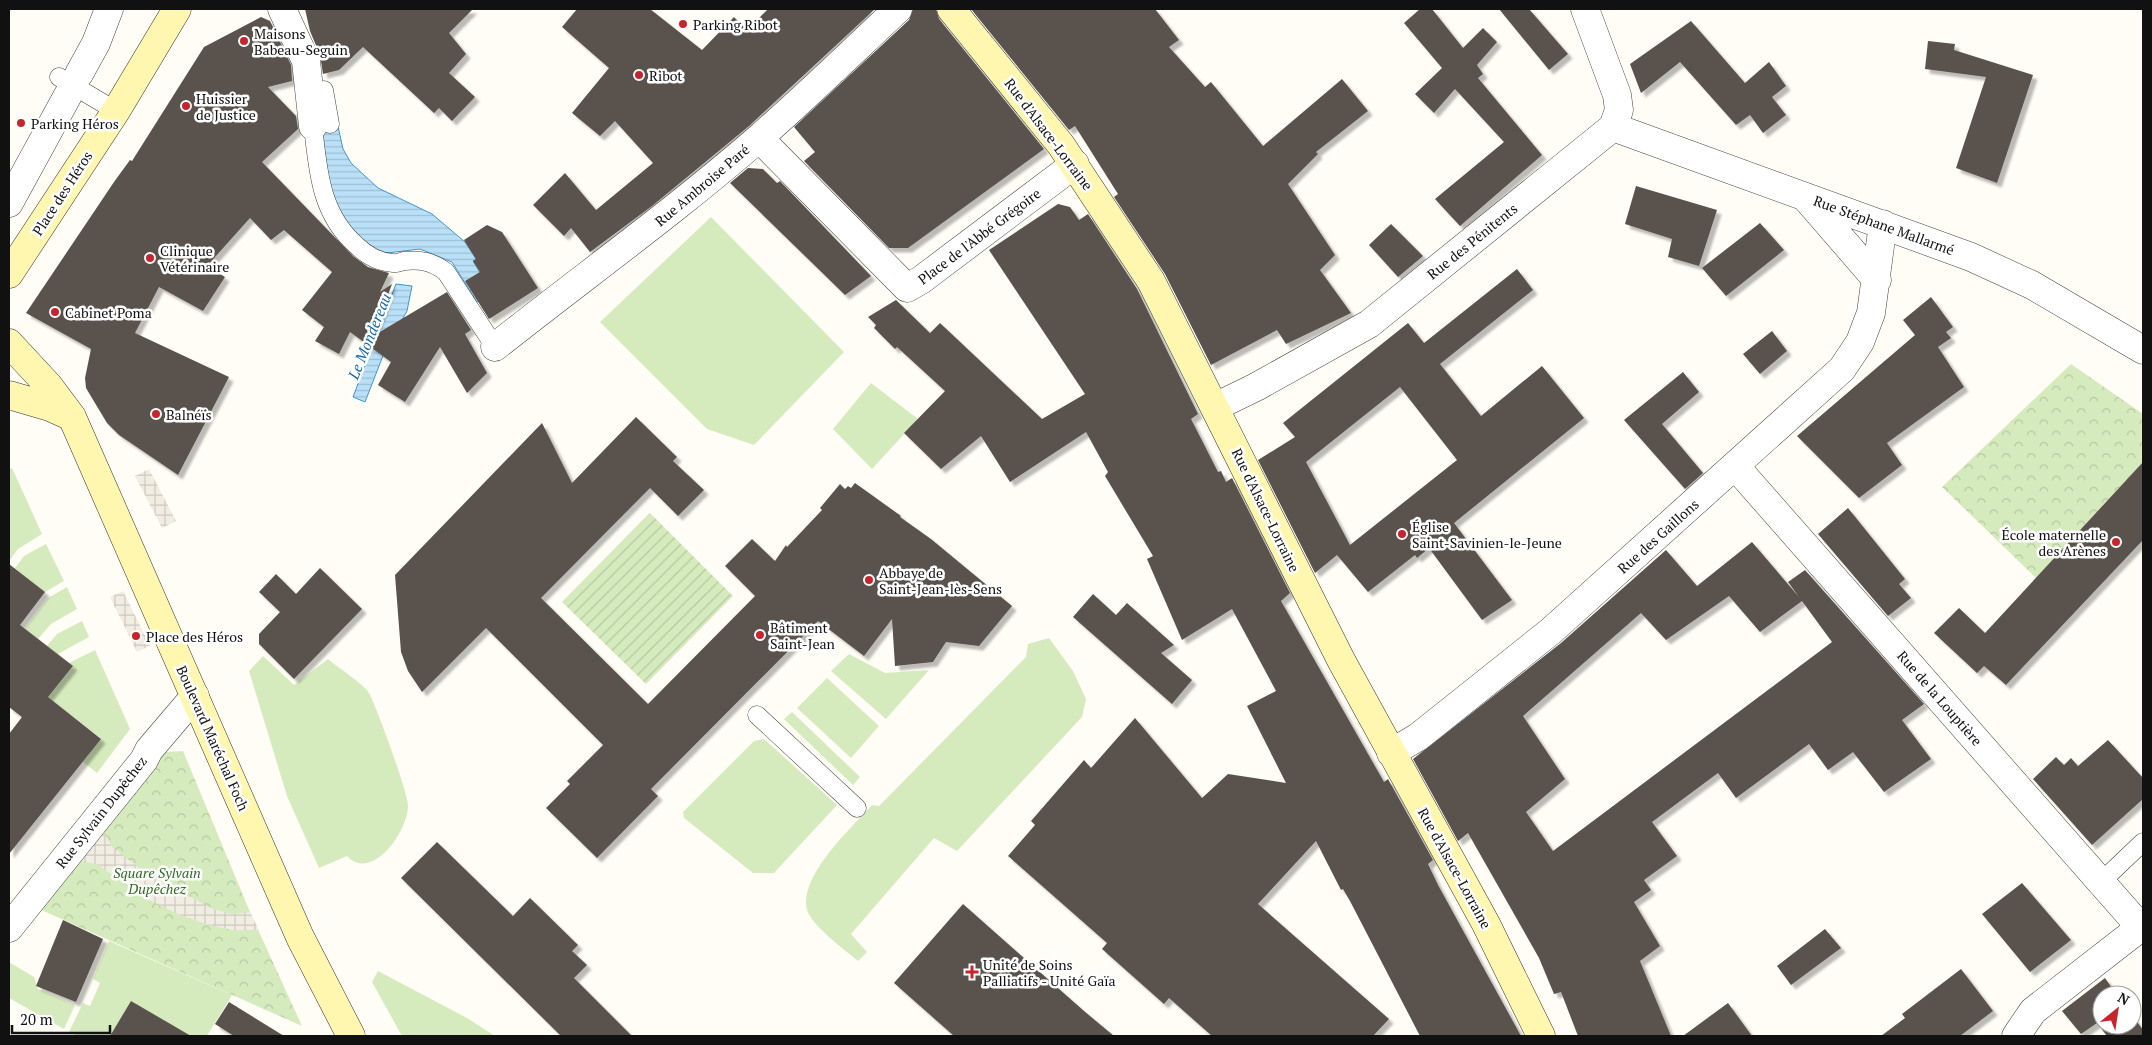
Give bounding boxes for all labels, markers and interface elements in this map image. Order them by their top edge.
place label: Parking Ribot [693,15,779,34]
marker: Parking Ribot [677,18,689,30]
place label: Maisons Babeau-Seguin [254,24,349,59]
marker: Maisons Babeau-Seguin [238,35,250,47]
place label: Ribot [649,66,683,85]
marker: Ribot [633,69,645,81]
street label: Rue d'Alsace-Lorraine [1001,74,1097,194]
place label: Huissier de Justice [196,89,256,124]
marker: Huissier de Justice [180,100,192,112]
place label: Parking Héros [31,114,119,133]
marker: Parking Héros [15,117,27,129]
street label: Rue Ambroise Paré [651,140,753,230]
street label: Place des Héros [28,147,96,239]
street label: Place de l'Abbé Grégoire [914,184,1044,288]
street label: Rue Stéphane Mallarmé [1811,191,1957,259]
street label: Rue des Pénitents [1423,199,1521,283]
place label: Clinique Vétérinaire [160,241,229,276]
marker: Clinique Vétérinaire [144,252,156,264]
water label: Le Mondereau [342,290,395,383]
place label: Cabinet Poma [65,303,152,322]
marker: Cabinet Poma [49,306,61,318]
place label: Balnéïs [166,405,212,424]
marker: Balnéïs [150,408,162,420]
street label: Rue d'Alsace-Lorraine [1228,445,1304,575]
street label: Rue des Gaillons [1613,494,1703,578]
place label: Église Saint-Savinien-le-Jeune [1412,517,1562,552]
place label: École maternelle des Arènes [2002,525,2106,560]
marker: Église Saint-Savinien-le-Jeune [1396,528,1408,540]
marker: École maternelle des Arènes [2110,536,2122,548]
place label: Abbaye de Saint-Jean-lès-Sens [879,563,1002,598]
marker: Abbaye de Saint-Jean-lès-Sens [863,574,875,586]
place label: Bâtiment Saint-Jean [770,618,836,653]
place label: Place des Héros [146,627,243,646]
marker: Bâtiment Saint-Jean [754,629,766,641]
marker: Place des Héros [130,630,142,642]
street label: Rue de la Louptière [1893,646,1987,750]
street label: Boulevard Maréchal Foch [172,662,254,814]
street label: Rue Sylvain Dupêchez [51,752,151,872]
street label: Rue d'Alsace-Lorraine [1414,804,1496,932]
park label: Square Sylvain Dupêchez [113,863,201,898]
place label: Unité de Soins Palliatifs - Unité Gaïa [983,955,1116,990]
marker: Unité de Soins Palliatifs - Unité Gaïa [965,965,979,979]
north arrow [2092,985,2142,1035]
text: N [2114,987,2133,1009]
scale bar [12,1002,110,1034]
text: 20 m [20,1009,53,1029]

